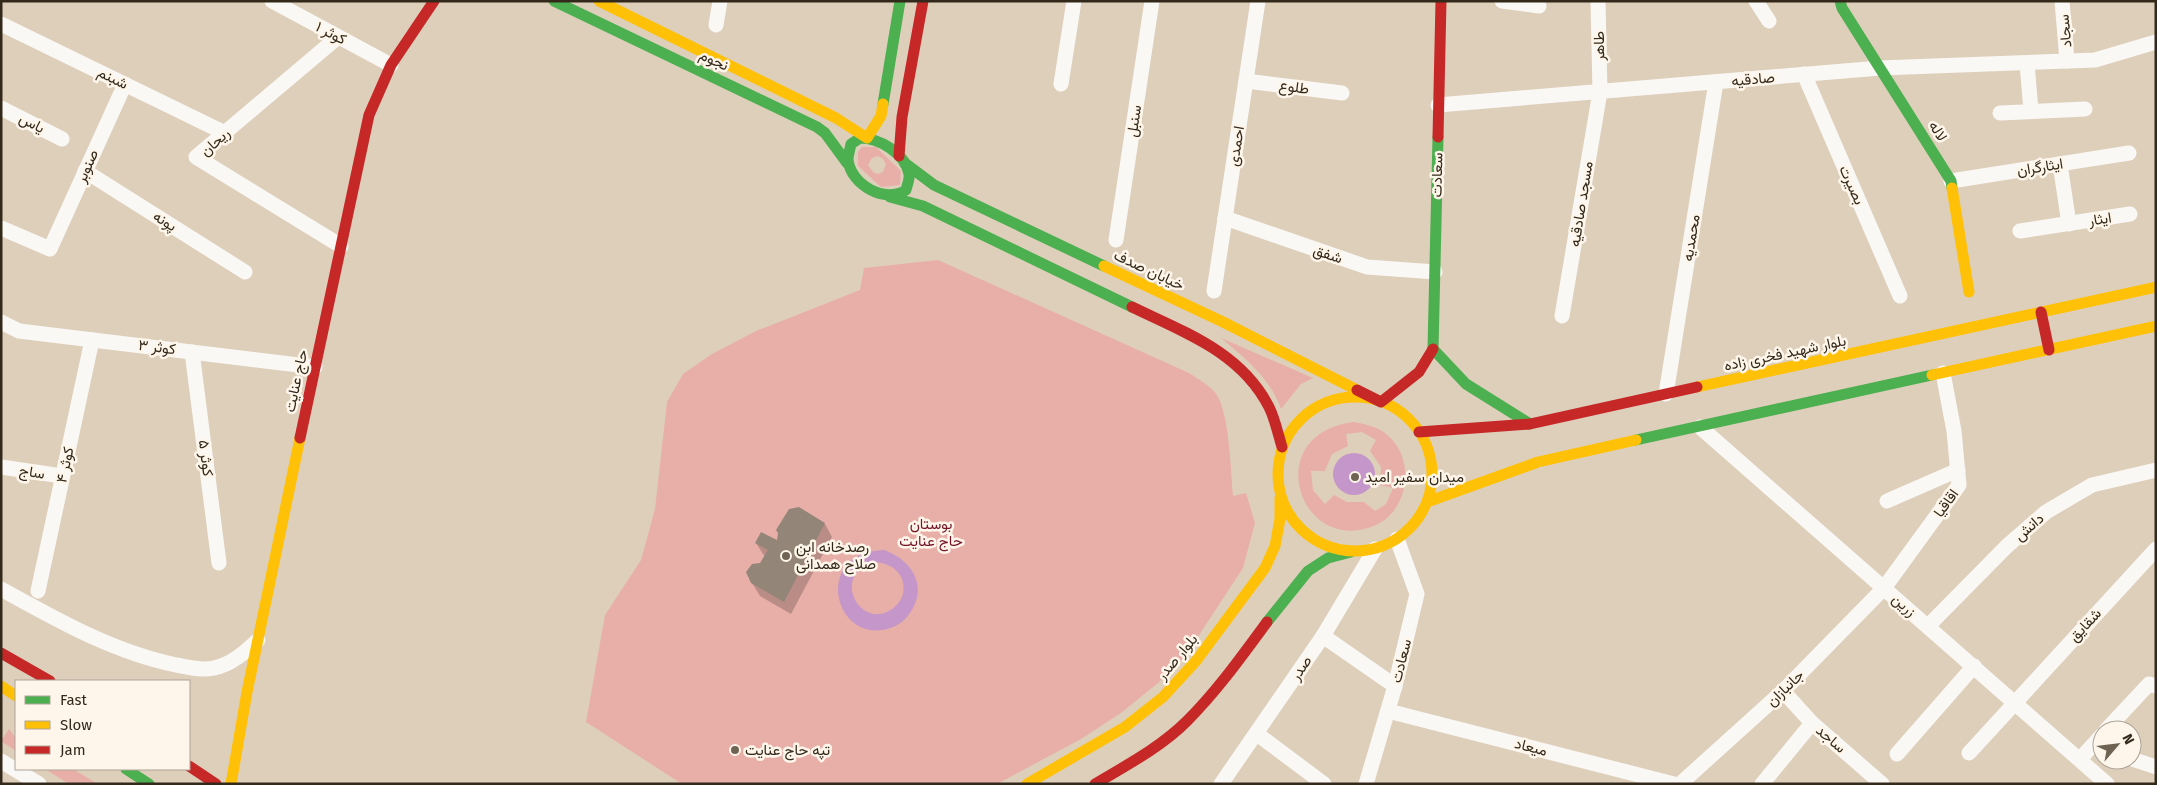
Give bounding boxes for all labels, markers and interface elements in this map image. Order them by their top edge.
street label: سجاد [2055,14,2075,48]
street label: کوثر ۱ [313,18,350,49]
street label: طاهر [1590,31,1608,62]
street label: نجوم [696,45,731,75]
street label: شبنم [94,63,131,94]
street label: صادقیه [1730,68,1776,90]
street label: طلوع [1278,76,1310,100]
street label: سنبل [1123,104,1145,138]
street label: یاس [16,109,48,138]
street label: لاله [1925,117,1951,145]
street label: ریحان [196,124,234,160]
street label: احمدی [1224,124,1249,168]
street label: صنوبر [71,147,102,186]
street label: سعادت [1428,152,1446,197]
street label: ایثارگران [2016,154,2064,180]
street label: مسجد صادقیه [1565,160,1597,248]
street label: بصیرت [1835,163,1869,207]
street label: پونه [149,207,180,236]
street label: ایثار [2086,208,2113,230]
street label: محمدیه [1678,213,1704,263]
street label: شفق [1311,241,1345,268]
street label: خیابان صدف [1111,246,1187,294]
street label: بلوار شهید فخری زاده [1722,331,1848,376]
street label: کوثر ۳ [137,336,177,358]
street label: حاج عنایت [281,348,313,414]
street label: کوثر ۵ [195,439,217,478]
street label: کوثر ۴ [52,445,78,485]
street label: ساج [18,461,46,485]
place label: میدان سفیر امید [1365,468,1464,486]
marker: میدان سفیر امید [1349,471,1361,483]
street label: اقاقیا [1930,485,1962,521]
street label: دانش [2010,509,2048,546]
park label: بوستان حاج عنایت [899,515,963,552]
place label: رصدخانه ابن صلاح همدانی [796,538,876,575]
marker: رصدخانه ابن صلاح همدانی [780,550,792,562]
street label: زرین [1888,590,1920,621]
street label: شقایق [2065,604,2106,646]
street label: بلوار صدر [1152,630,1201,684]
street label: سعادت [1387,637,1415,685]
street label: صدر [1286,652,1316,685]
street label: جانبازان [1763,666,1807,710]
legend [15,680,190,770]
text: Fast [60,691,87,709]
text: Slow [60,716,92,734]
north arrow [2092,720,2142,770]
street label: ساجد [1812,721,1850,757]
text: N [2118,731,2138,747]
street label: میعاد [1513,734,1549,760]
text: Jam [60,741,86,759]
place label: تپه حاج عنایت [745,741,831,761]
marker: تپه حاج عنایت [729,744,741,756]

